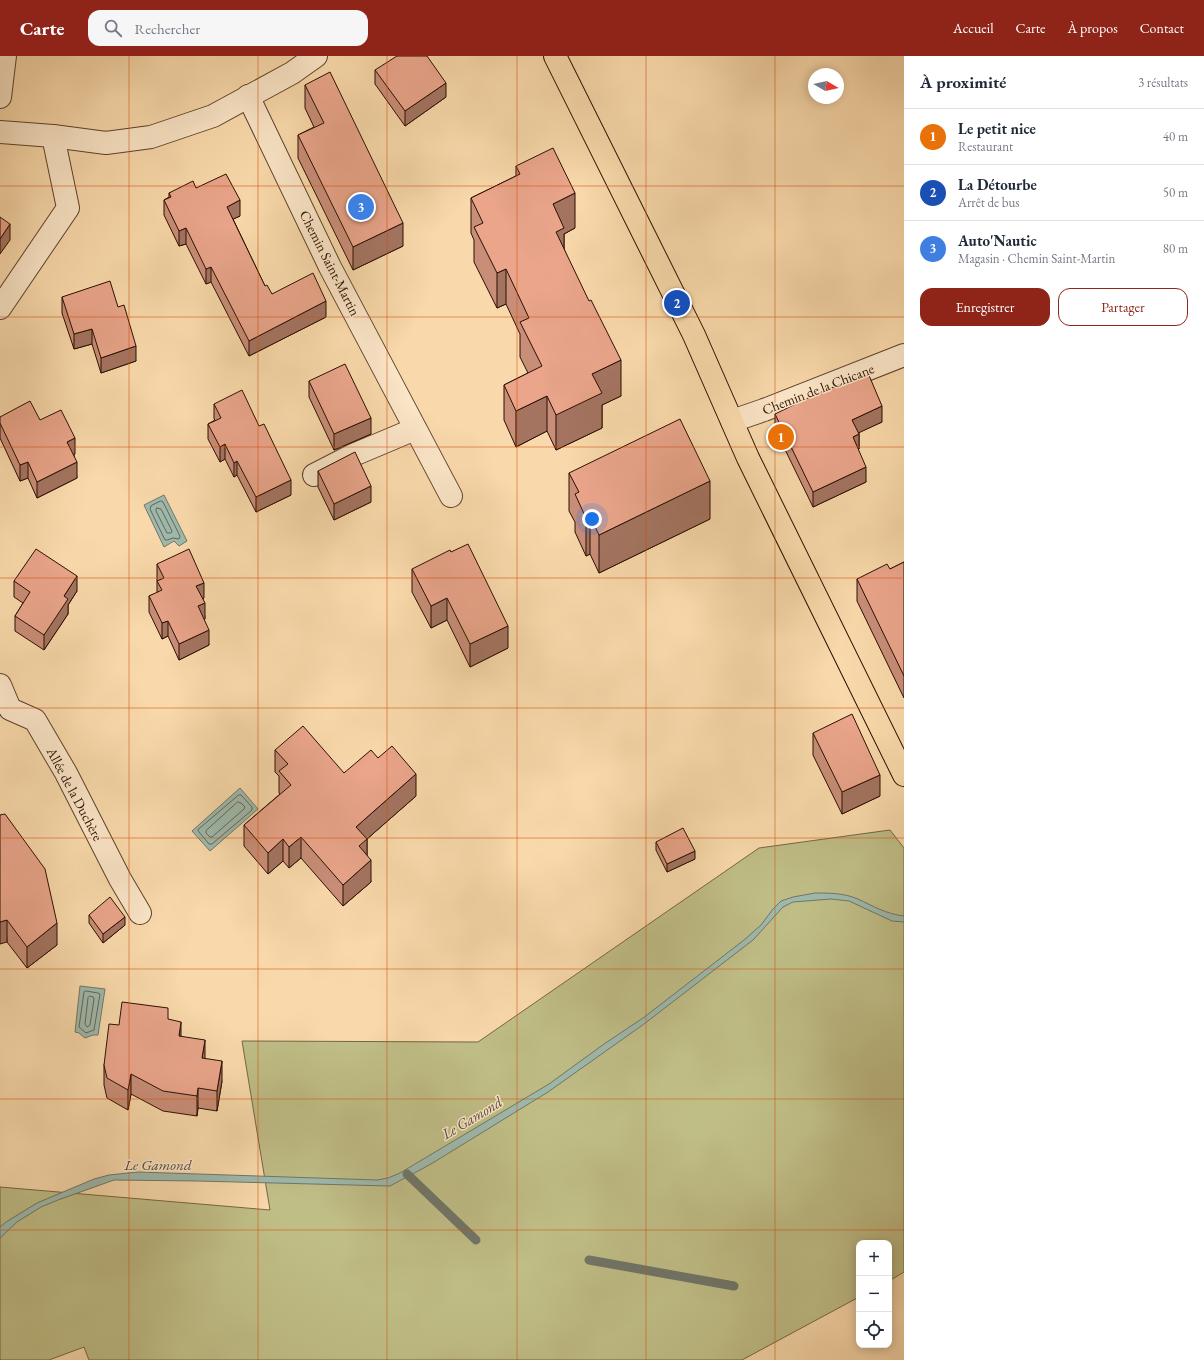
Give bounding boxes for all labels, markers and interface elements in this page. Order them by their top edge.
search box [88,10,368,46]
text: Carte [20,16,64,41]
icon: search [102,17,124,39]
text: Rechercher [134,19,200,38]
text: Accueil [953,19,994,37]
text: Carte [1016,19,1046,37]
text: À propos [1068,19,1118,37]
text: Contact [1140,19,1184,37]
north arrow [808,68,844,104]
text: À proximité [920,71,1006,93]
text: 3 résultats [1138,74,1188,91]
text: Le petit nice [958,119,1036,138]
text: 1 [930,128,936,145]
text: 40 m [1163,128,1188,145]
text: Restaurant [958,138,1013,155]
text: La Détourbe [958,175,1037,194]
text: 2 [930,184,936,201]
text: 50 m [1163,184,1188,201]
pin: 3 [348,192,374,222]
text: Arrêt de bus [958,194,1019,211]
street label: Chemin Saint-Martin [296,207,365,319]
text: Auto'Nautic [958,231,1037,250]
text: 3 [930,240,936,257]
text: 80 m [1163,240,1188,257]
text: Magasin · Chemin Saint-Martin [958,250,1115,267]
pin: 2 [664,288,690,318]
button: Enregistrer [920,288,1050,326]
button: Partager [1058,288,1188,326]
street label: Chemin de la Chicane [759,359,877,419]
pin: 1 [768,422,794,452]
your location [582,509,602,529]
street label: Allée de la Duchère [42,743,107,844]
water label: Le Gamond [437,1092,506,1144]
water label: Le Gamond [123,1155,192,1174]
map controls [856,1240,892,1348]
button: + [856,1240,892,1276]
button: − [856,1276,892,1312]
button: locate [856,1312,892,1348]

